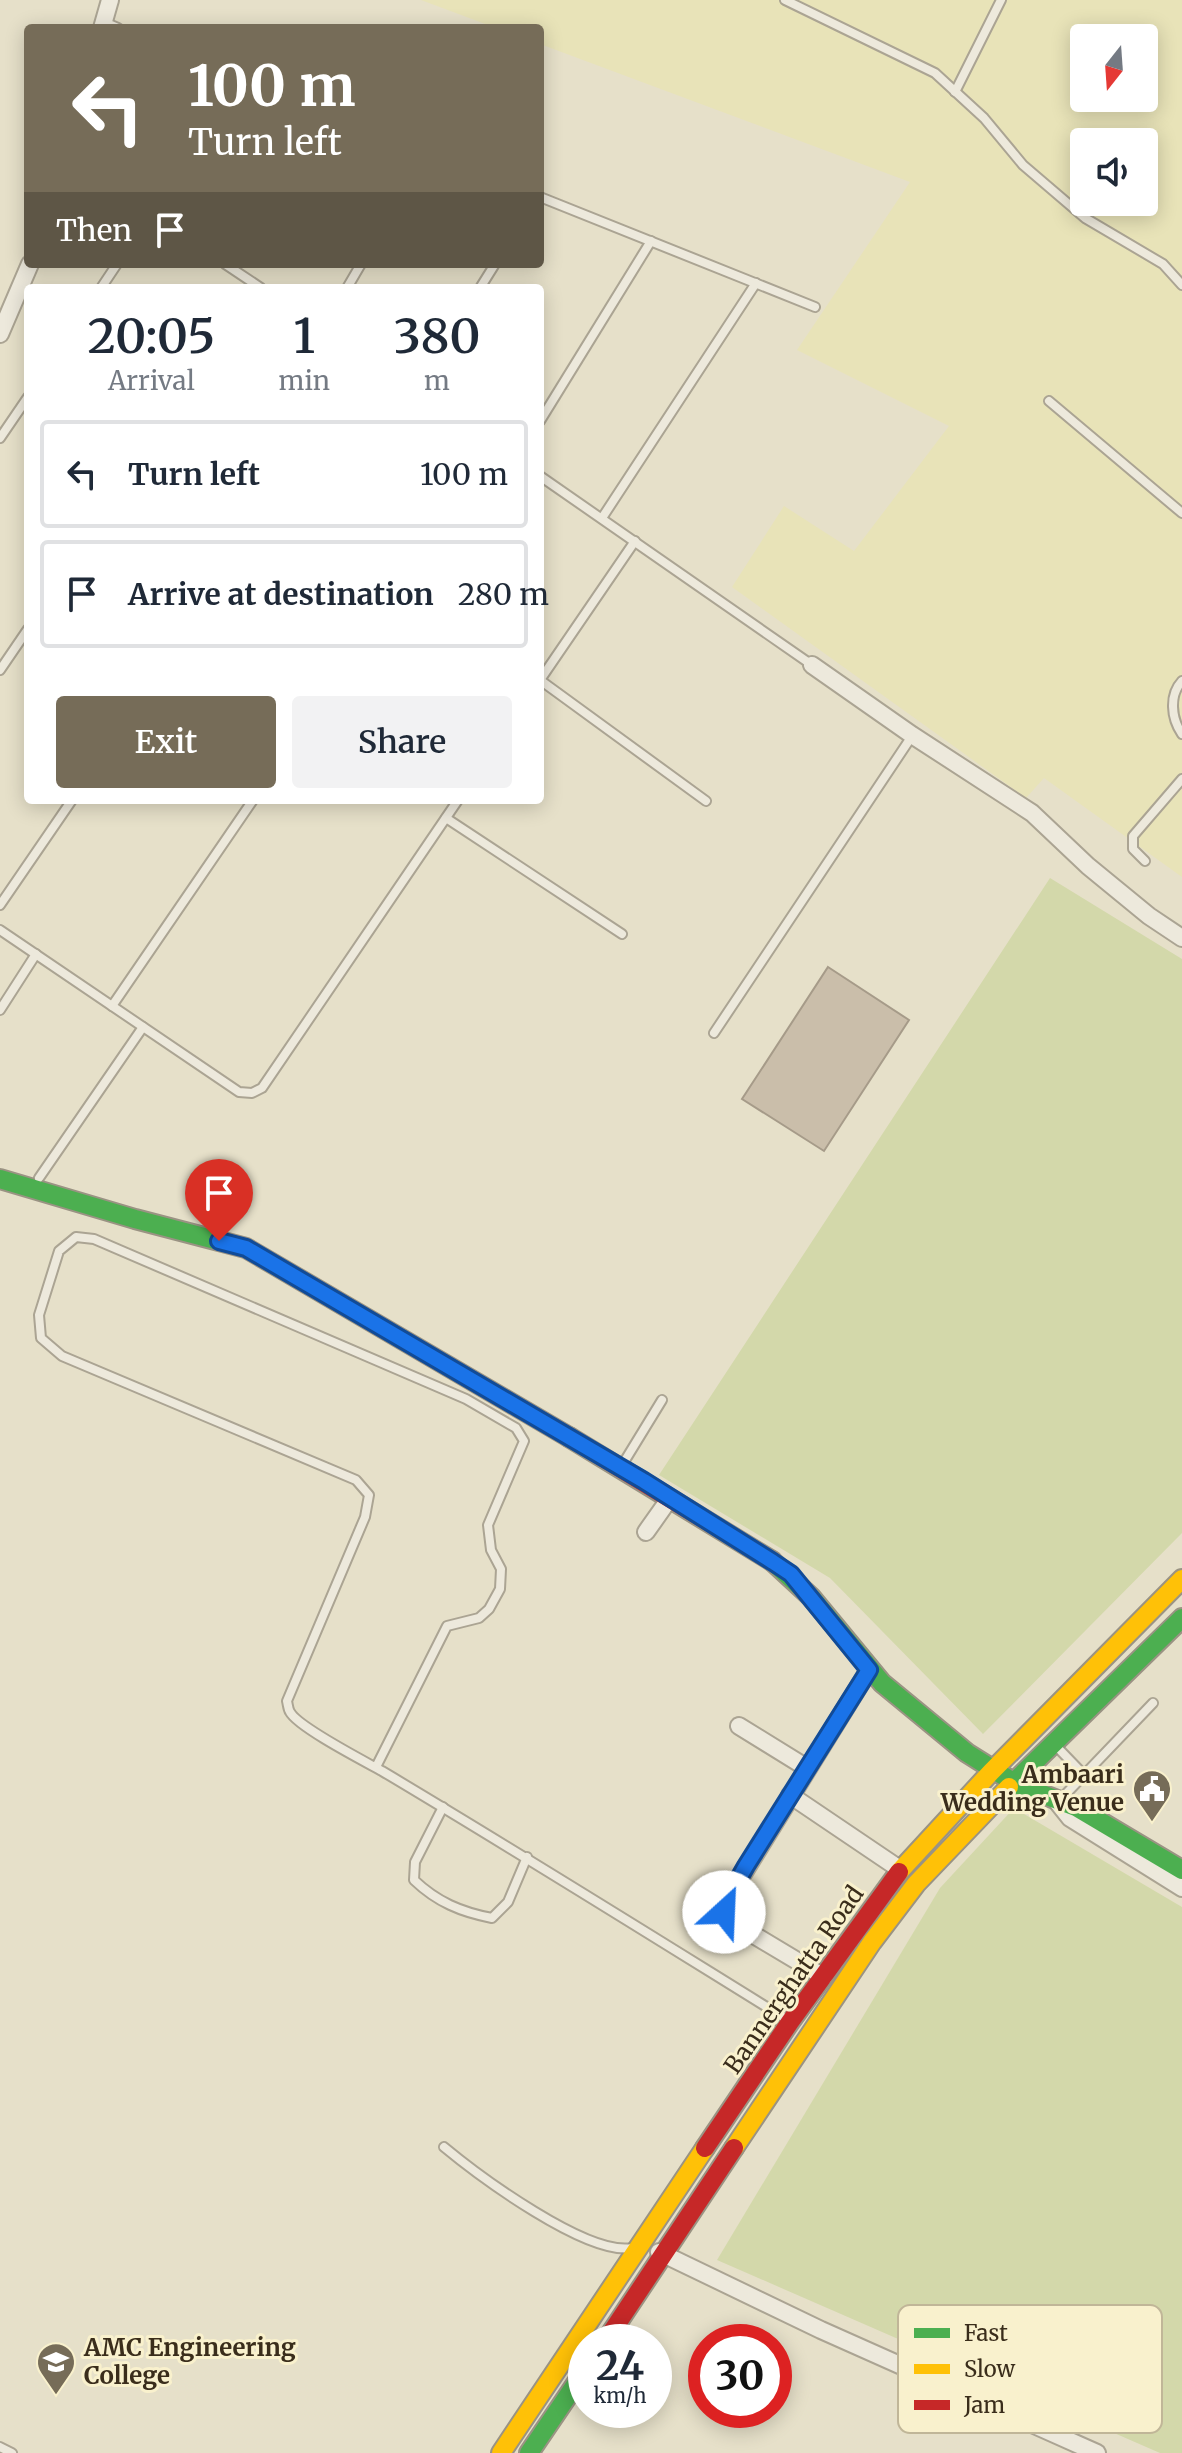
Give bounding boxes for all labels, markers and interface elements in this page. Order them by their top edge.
north arrow [1070,24,1158,112]
map controls [1070,24,1158,216]
text: 100 m [188,51,356,121]
icon: left [56,56,160,160]
text: Turn left [188,120,342,165]
button: sound [1070,128,1158,216]
icon: arrive [148,208,192,252]
text: Then [56,211,132,249]
text: 20:05 [87,306,215,366]
text: 1 [293,306,315,366]
text: 380 [393,306,481,366]
text: Arrival [108,364,195,397]
text: min [279,364,330,397]
text: m [424,364,450,397]
icon: left [60,452,104,496]
text: Turn left [128,455,260,493]
text: 100 m [420,455,508,493]
icon: arrive [60,572,104,616]
text: Arrive at destination [128,575,434,613]
text: 280 m [458,575,549,613]
button: Exit [56,696,276,788]
button: Share [292,696,512,788]
pin [185,1159,253,1241]
icon: arrive [197,1171,241,1215]
place label: Ambaari Wedding Venue [940,1759,1124,1818]
public building icon: Ambaari Wedding Venue [1131,1768,1173,1823]
position arrow [682,1870,766,1954]
street label: Bannerghatta Road [717,1880,870,2080]
legend [898,2305,1162,2433]
text: Fast [964,2319,1008,2347]
speed limit sign: 30 [688,2324,792,2428]
place label: AMC Engineering College [83,2332,296,2391]
school or university icon: AMC Engineering College [35,2341,77,2396]
text: 24 [596,2341,644,2391]
text: Slow [964,2355,1015,2383]
text: km/h [594,2383,646,2408]
text: Jam [963,2391,1005,2419]

